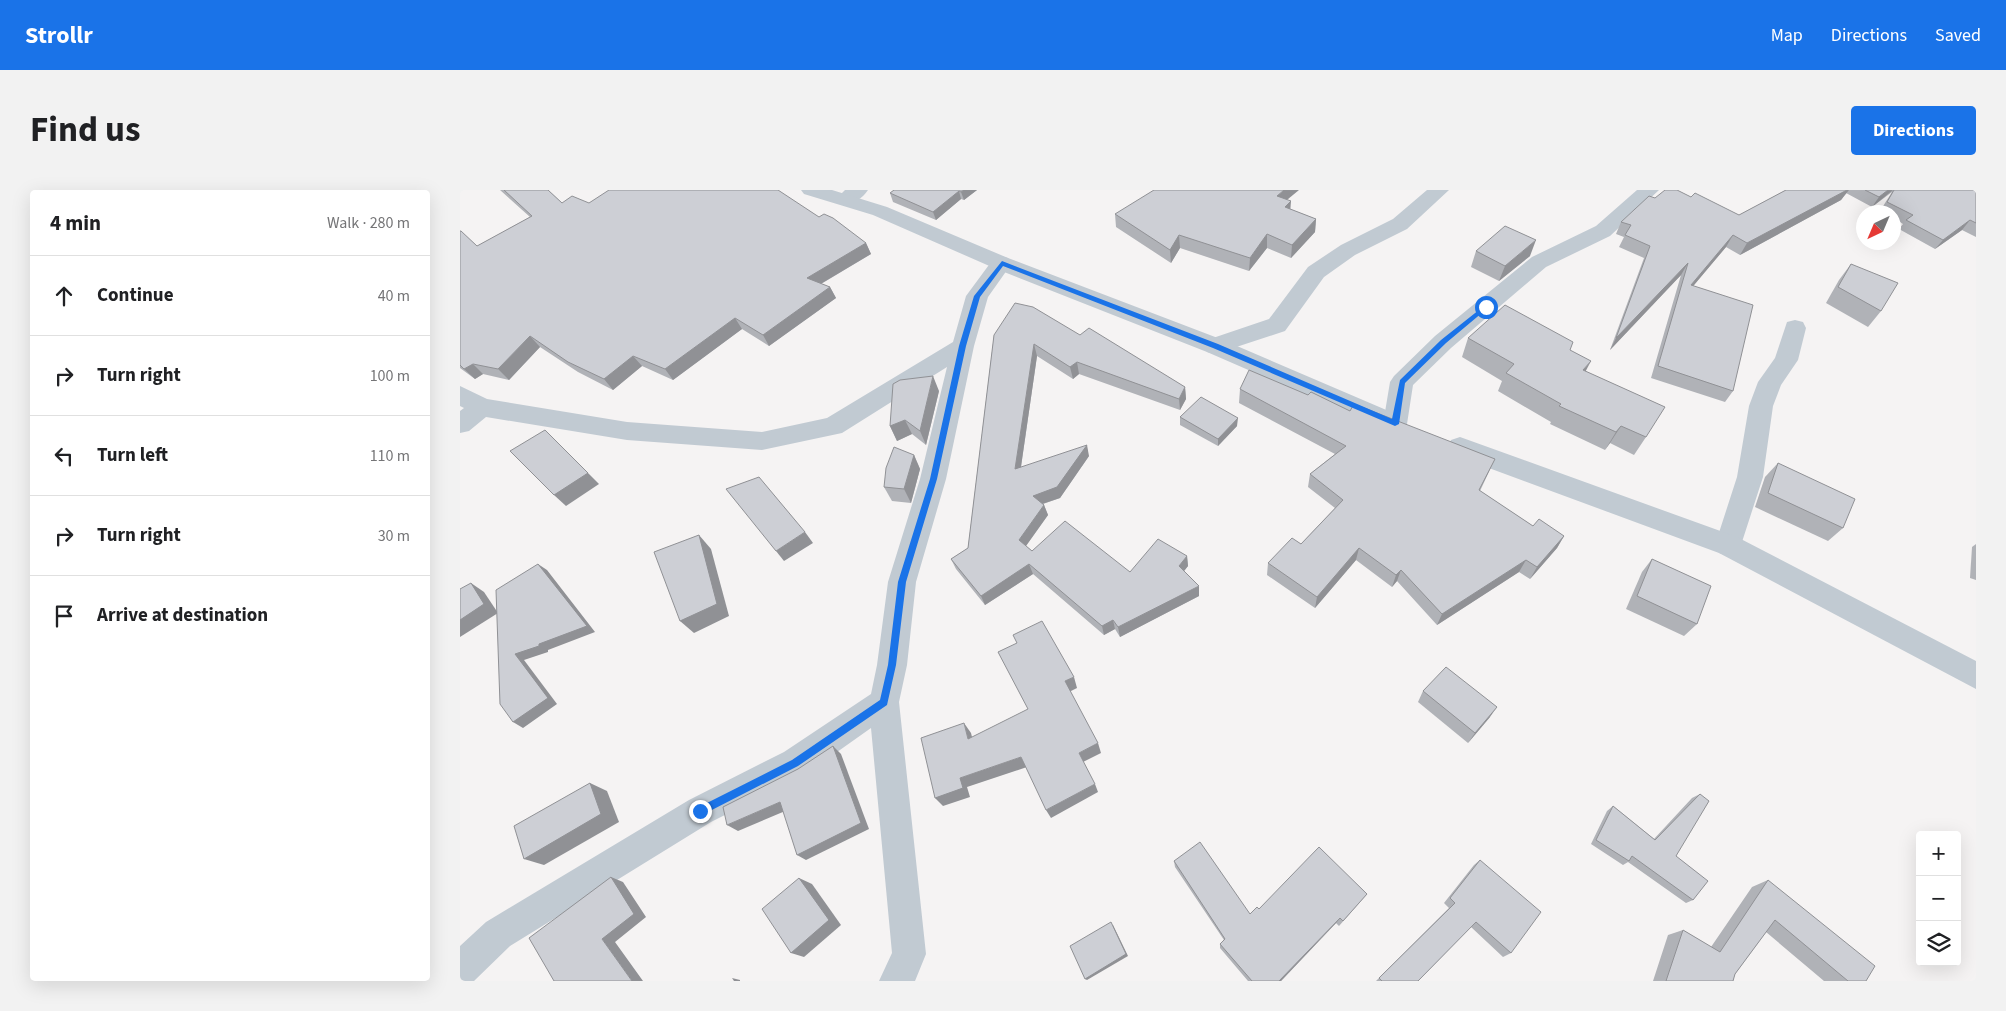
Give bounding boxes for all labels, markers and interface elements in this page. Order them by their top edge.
text: Strollr [25,18,93,53]
text: Map [1771,23,1803,48]
text: Directions [1831,23,1907,48]
text: Saved [1935,23,1981,48]
text: Find us [30,105,140,155]
button: Directions [1851,106,1976,155]
north arrow [1856,205,1901,250]
text: 4 min [50,208,101,238]
text: Walk · 280 m [327,212,410,234]
icon: ahead [50,282,78,310]
text: Continue [97,282,174,309]
text: 40 m [378,285,410,307]
route start [1475,296,1498,319]
icon: right [50,362,78,390]
text: Turn right [97,362,181,389]
text: 100 m [370,365,410,387]
icon: left [50,442,78,470]
text: Turn left [97,442,168,469]
text: 110 m [370,445,410,467]
icon: right [50,522,78,550]
text: Turn right [97,522,181,549]
text: 30 m [378,525,410,547]
icon: arrive [50,602,78,630]
text: Arrive at destination [97,602,268,629]
route end [689,800,712,823]
map controls [1916,831,1961,966]
button: + [1916,831,1961,876]
button: − [1916,876,1961,921]
button: layers [1916,921,1961,966]

